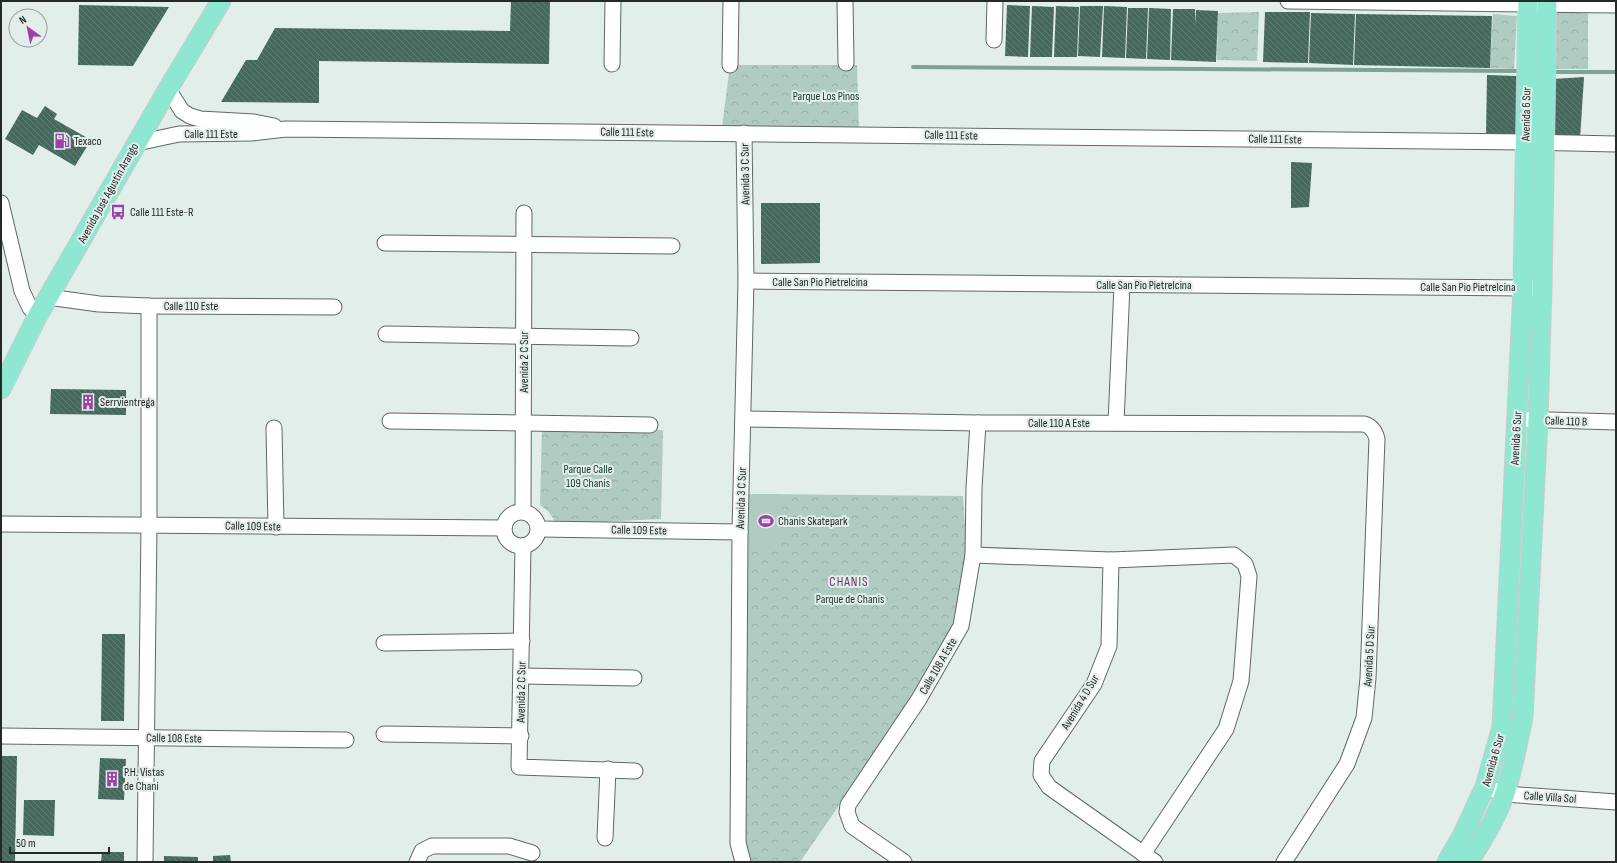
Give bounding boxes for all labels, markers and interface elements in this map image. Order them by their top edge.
north arrow [8,8,48,48]
text: N [17,13,29,27]
street label: Avenida 6 Sur [1519,86,1534,142]
park label: Parque Los Pinos [793,89,859,104]
street label: Calle 111 Este [600,125,654,140]
street label: Calle 111 Este [184,127,238,142]
street label: Calle 111 Este [924,128,978,143]
fuel station icon: Texaco [53,132,71,150]
street label: Calle 111 Este [1248,132,1302,147]
place label: Texaco [74,134,102,149]
street label: Avenida José Agustín Arango [74,141,142,247]
street label: Avenida 3 C Sur [737,143,754,206]
bus stop icon: Calle 111 Este-R [109,203,127,221]
place label: Calle 111 Este-R [130,205,194,220]
street label: Calle San Pio Pietrelcina [772,275,868,290]
street label: Calle San Pio Pietrelcina [1096,278,1192,293]
street label: Calle San Pio Pietrelcina [1420,280,1516,295]
street label: Calle 110 Este [164,299,219,314]
street label: Avenida 2 C Sur [517,331,532,394]
building icon: Serrvientrega [79,393,97,411]
place label: Serrvientrega [100,395,155,410]
street label: Avenida 6 Sur [1508,410,1525,466]
street label: Calle 110 B [1545,413,1587,430]
street label: Calle 110 A Este [1028,416,1090,431]
park label: Parque Calle 109 Chanis [563,462,613,491]
street label: Avenida 3 C Sur [733,466,750,530]
sports icon: Chanis Skatepark [757,512,775,530]
place label: Chanis Skatepark [778,514,848,529]
street label: Calle 109 Este [225,519,281,534]
street label: Calle 109 Este [611,523,667,538]
district label: CHANIS [829,574,869,590]
park label: Parque de Chanis [816,592,884,607]
street label: Avenida 5 D Sur [1360,624,1379,688]
street label: Calle 108 A Este [916,635,961,697]
street label: Avenida 2 C Sur [513,661,530,724]
street label: Avenida 4 D Sur [1058,672,1103,733]
street label: Calle 108 Este [146,731,202,746]
street label: Avenida 6 Sur [1479,732,1508,789]
place label: P.H. Vistas de Chani [124,765,164,794]
building icon: P.H. Vistas de Chani [103,770,121,788]
street label: Calle Villa Sol [1523,788,1577,807]
scale bar [10,829,109,855]
text: 50 m [16,836,36,851]

